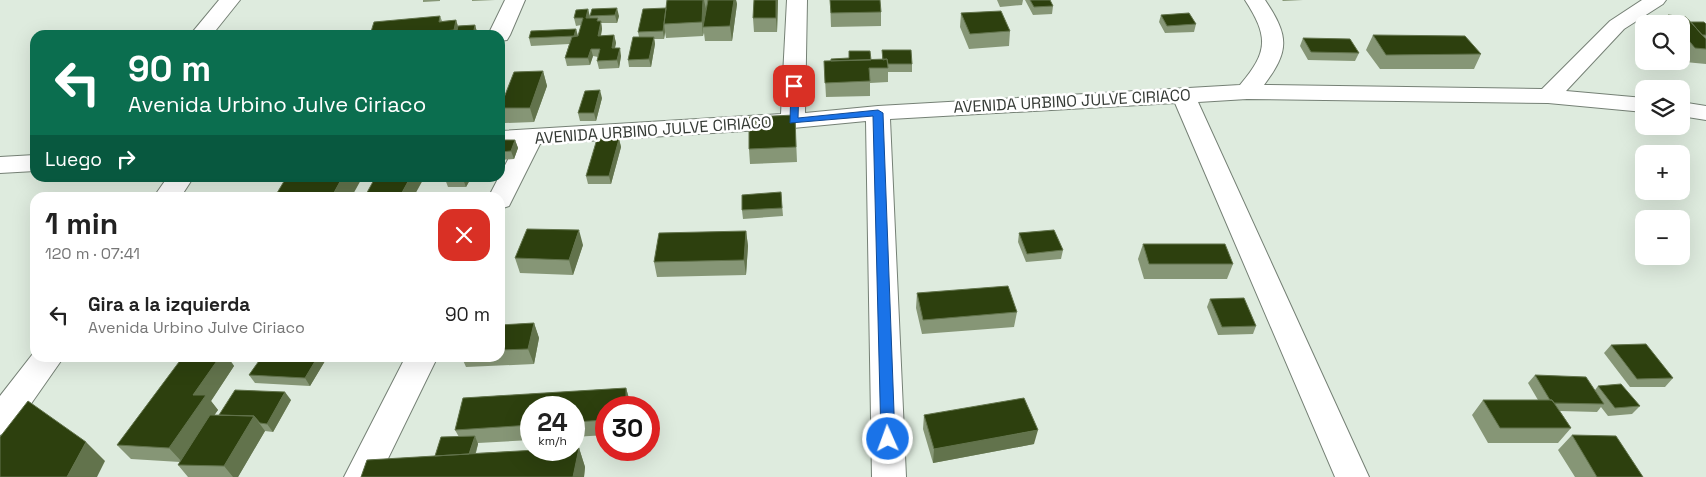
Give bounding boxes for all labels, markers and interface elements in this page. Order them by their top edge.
map controls [1635,15,1690,265]
button: search [1635,15,1690,70]
text: 90 m [128,47,211,91]
icon: left [45,50,110,115]
pin [773,65,815,107]
icon: arrive [780,72,808,100]
button: layers [1635,80,1690,135]
street label: AVENIDA URBINO JULVE CIRIACO [953,84,1191,118]
text: Avenida Urbino Julve Ciriaco [128,90,426,118]
street label: AVENIDA URBINO JULVE CIRIACO [534,111,772,149]
icon: right [112,145,140,173]
button: + [1635,145,1690,200]
text: Luego [45,147,102,172]
text: 1 min [45,204,118,243]
button: close [438,209,490,261]
button: − [1635,210,1690,265]
text: 120 m · 07:41 [45,243,140,264]
text: Gira a la izquierda [88,292,250,317]
icon: left [45,301,73,329]
text: 90 m [445,302,490,327]
text: Avenida Urbino Julve Ciriaco [88,317,305,338]
speed limit sign: 30 [595,396,660,461]
text: 24 [537,406,568,438]
position arrow [861,412,913,464]
text: km/h [538,433,567,449]

